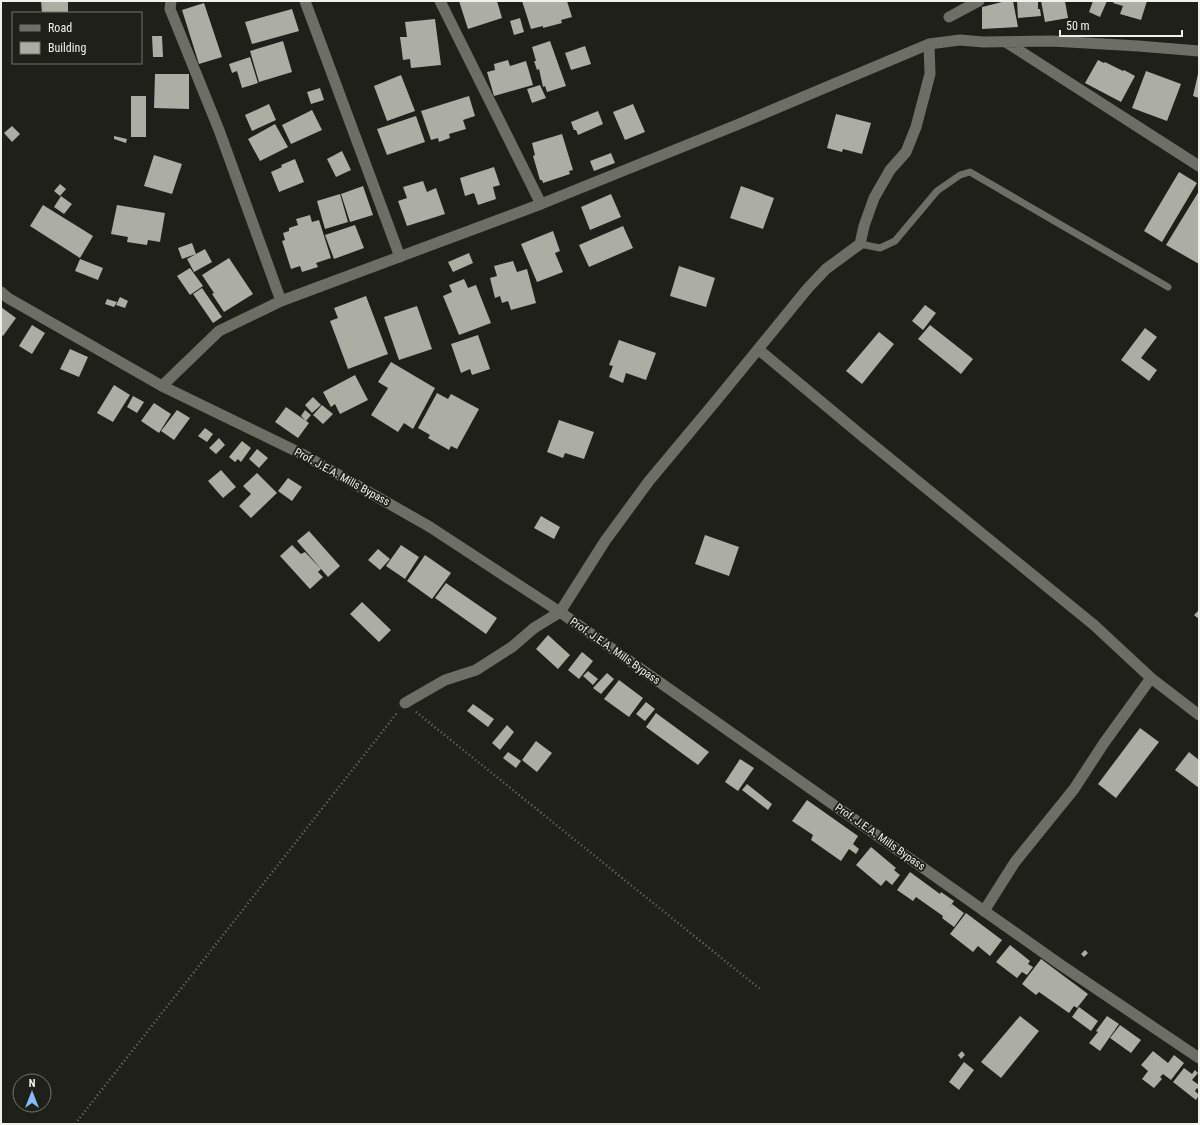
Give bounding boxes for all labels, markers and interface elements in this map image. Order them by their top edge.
legend [12,12,142,64]
scale bar [1060,12,1182,38]
text: 50 m [1066,19,1090,33]
text: Road [48,21,72,35]
text: Building [48,41,86,55]
street label: Prof. J.E.A. Mills Bypass [292,445,392,509]
street label: Prof. J.E.A. Mills Bypass [568,615,662,687]
street label: Prof. J.E.A. Mills Bypass [833,801,927,873]
north arrow [12,1073,52,1113]
text: N [29,1077,36,1090]

